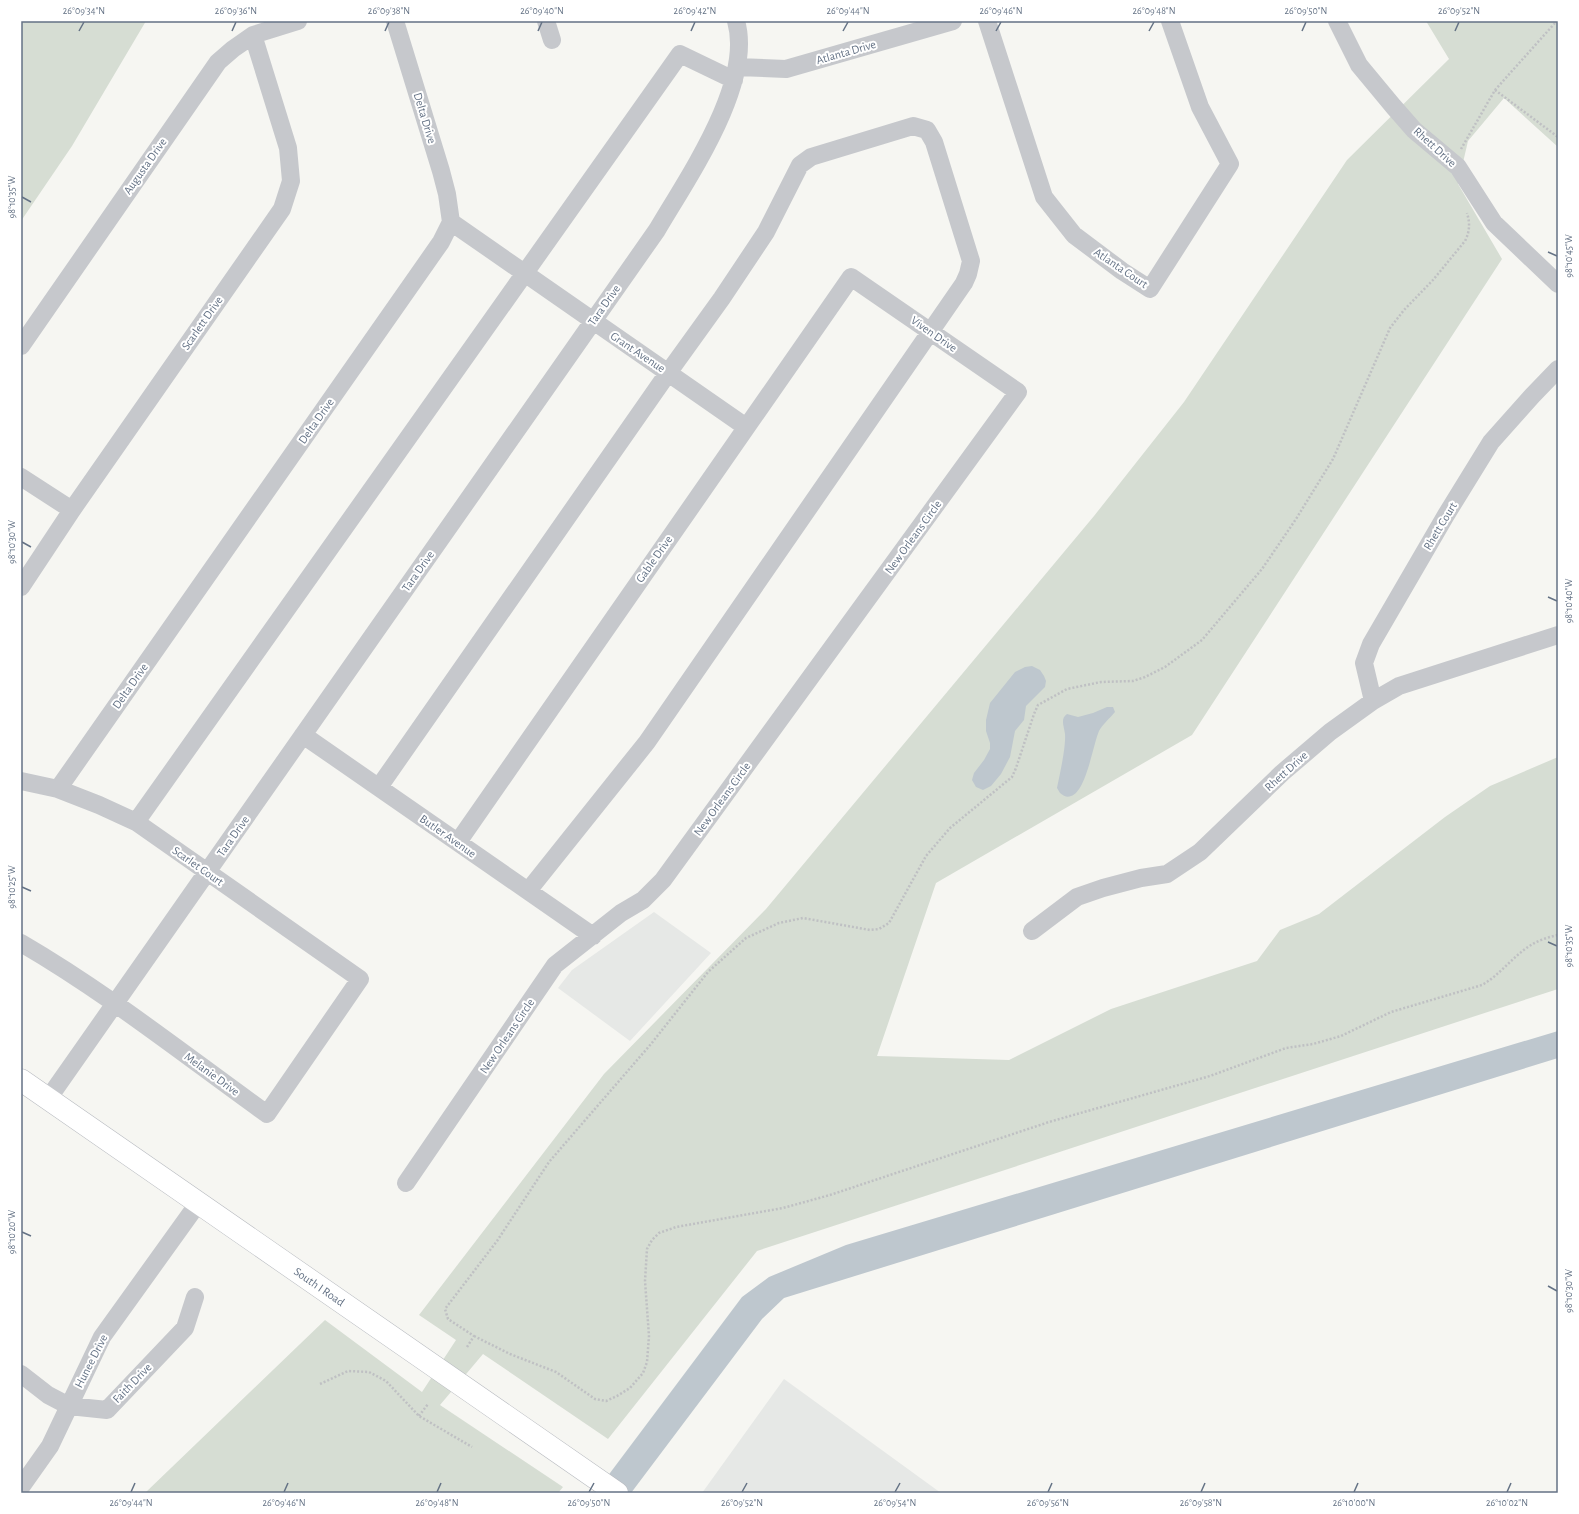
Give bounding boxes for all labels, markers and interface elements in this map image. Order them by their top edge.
text: 26°09'34"N [63,6,105,16]
text: 26°09'36"N [215,6,257,16]
text: 26°09'38"N [368,6,410,16]
text: 26°09'40"N [520,6,564,16]
text: 26°09'42"N [674,6,716,16]
text: 26°09'44"N [826,6,870,16]
text: 26°09'46"N [980,6,1022,16]
text: 26°09'48"N [1133,6,1176,16]
text: 26°09'50"N [1285,6,1327,16]
text: 26°09'52"N [1438,6,1480,16]
street label: Atlanta Drive [815,38,877,66]
street label: Delta Drive [412,91,438,145]
street label: Rhett Drive [1411,125,1459,169]
street label: Augusta Drive [121,136,169,196]
text: 98°10'35"W [7,175,17,218]
text: 98°10'45"W [1564,234,1574,278]
street label: Atlanta Court [1092,246,1150,290]
street label: Tara Drive [586,282,622,328]
street label: Scarlett Drive [179,294,225,352]
street label: Viven Drive [909,314,959,354]
street label: Grant Avenue [608,329,668,375]
street label: Delta Drive [296,396,336,446]
street label: New Orleans Circle [882,498,944,576]
street label: Rhett Court [1421,500,1459,552]
text: 98°10'30"W [7,520,17,564]
street label: Gable Drive [634,533,674,585]
street label: Tara Drive [400,548,436,594]
text: 98°10'40"W [1564,579,1574,623]
street label: Delta Drive [110,661,150,711]
street label: Rhett Drive [1262,749,1310,793]
street label: New Orleans Circle [691,760,753,838]
street label: Butler Avenue [418,812,478,860]
street label: Tara Drive [215,813,251,859]
street label: Scarlet Court [170,844,226,888]
text: 98°10'25"W [7,865,17,909]
text: 98°10'35"W [1564,924,1574,967]
street label: New Orleans Circle [477,996,537,1076]
street label: Melanie Drive [182,1050,242,1098]
text: 98°10'20"W [7,1210,17,1254]
street label: South I Road [292,1265,347,1308]
text: 98°10'30"W [1564,1269,1574,1313]
street label: Hunee Drive [72,1332,110,1390]
street label: Faith Drive [110,1361,154,1405]
text: 26°09'44"N [109,1498,153,1508]
text: 26°09'46"N [263,1498,305,1508]
text: 26°09'48"N [416,1498,459,1508]
text: 26°09'50"N [568,1498,610,1508]
text: 26°09'52"N [721,1498,763,1508]
text: 26°09'54"N [874,1498,916,1508]
text: 26°09'56"N [1027,1498,1069,1508]
text: 26°09'58"N [1180,1498,1222,1508]
text: 26°10'00"N [1333,1498,1375,1508]
text: 26°10'02"N [1486,1498,1528,1508]

